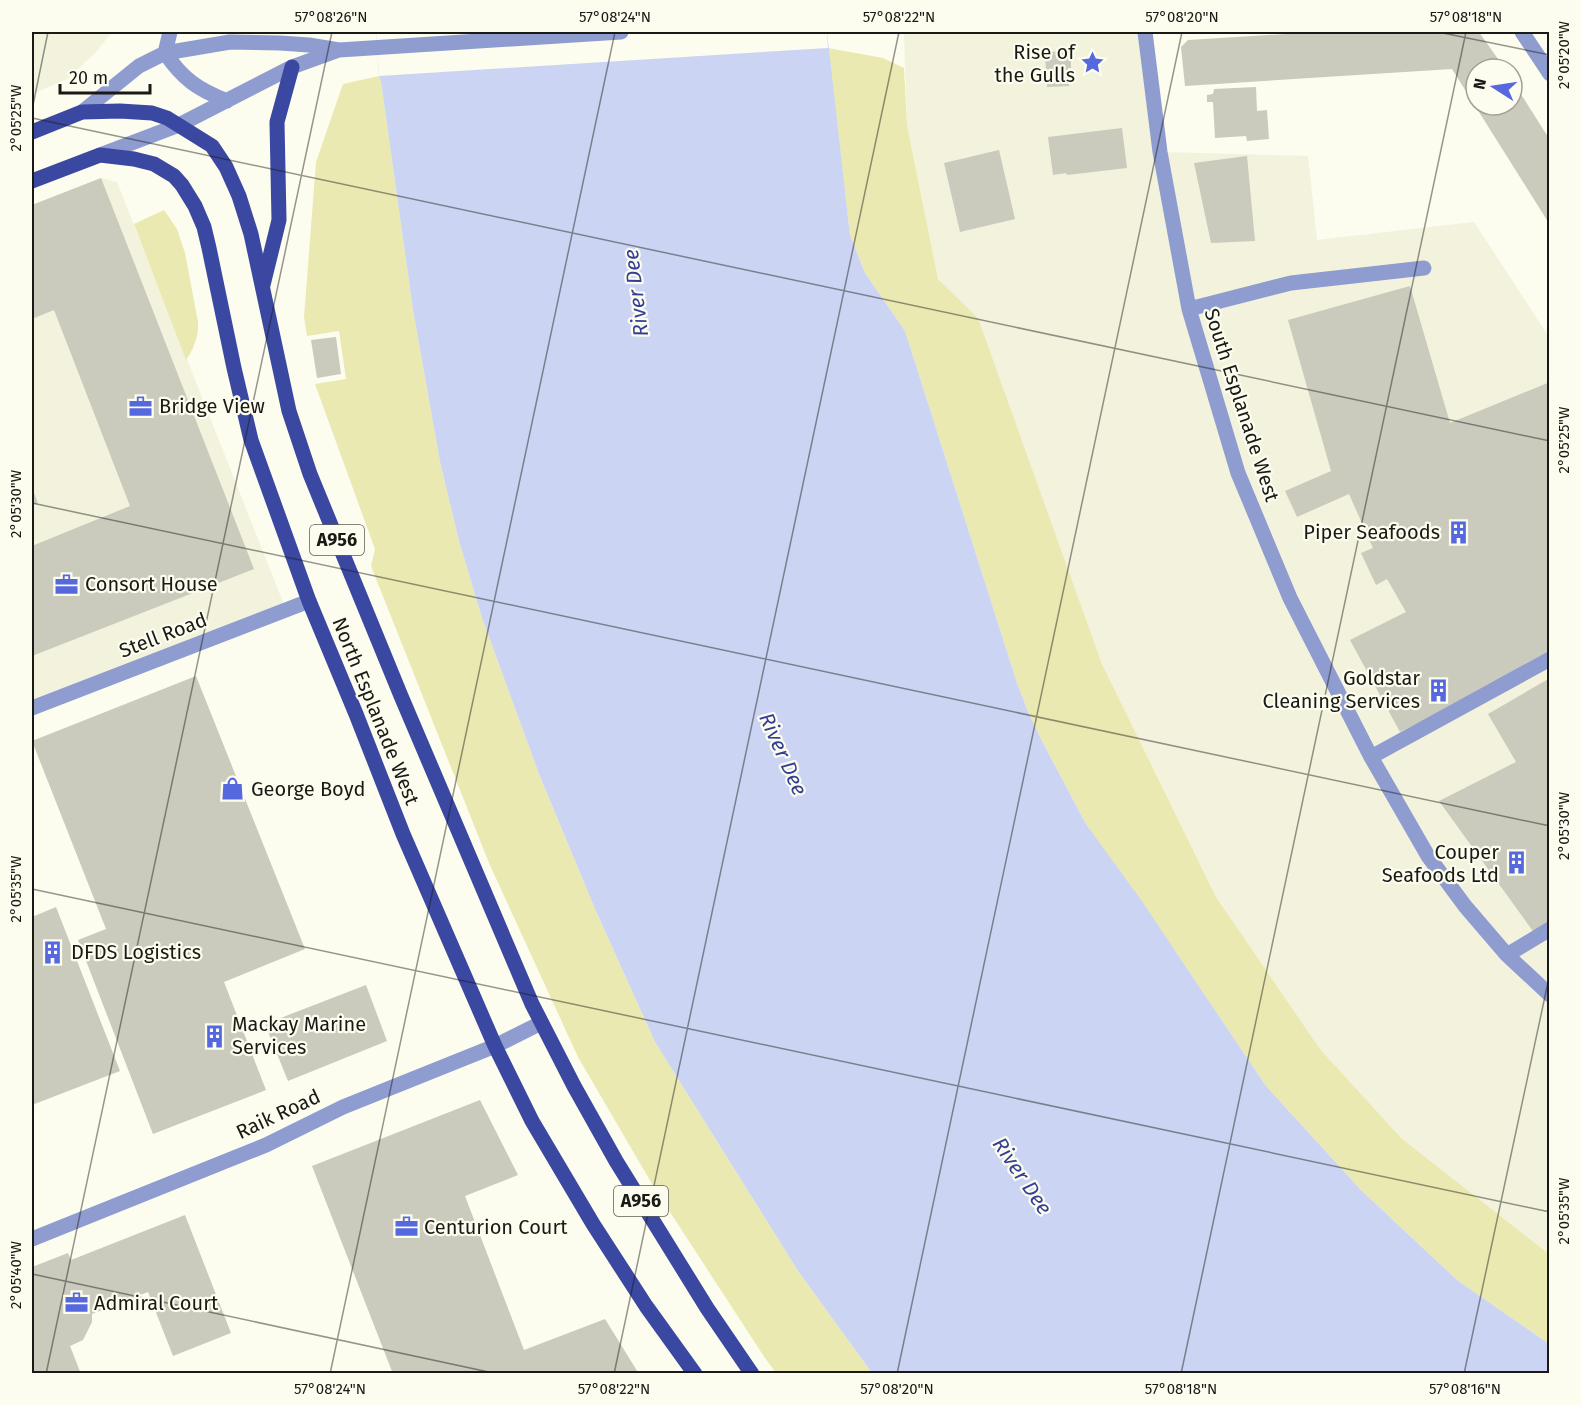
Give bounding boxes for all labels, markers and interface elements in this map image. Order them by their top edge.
text: 57°08'26"N [295,8,367,26]
text: 57°08'24"N [579,8,651,26]
text: 57°08'22"N [863,8,935,26]
text: 57°08'20"N [1145,8,1219,26]
text: 57°08'18"N [1430,8,1502,26]
text: 2°05'20"W [1555,20,1573,89]
place label: Rise of the Gulls [995,40,1076,87]
place icon: Rise of the Gulls [1080,50,1106,76]
scale bar [60,57,150,95]
north arrow [1464,57,1524,117]
text: 20 m [69,67,108,89]
text: N [1469,77,1490,91]
text: 2°05'25"W [7,84,25,151]
water label: River Dee [618,248,654,338]
street label: South Esplanade West [1199,305,1285,505]
office icon: Bridge View [128,393,154,419]
place label: Bridge View [159,394,265,418]
text: 2°05'25"W [1555,406,1573,473]
text: 2°05'30"W [7,469,25,538]
building icon: Piper Seafoods [1445,519,1471,545]
place label: Piper Seafoods [1303,520,1440,544]
road number: A956 [310,525,364,555]
office icon: Consort House [54,571,80,597]
place label: Consort House [85,572,218,596]
street label: Stell Road [116,607,210,663]
street label: North Esplanade West [327,614,425,809]
place label: Goldstar Cleaning Services [1262,666,1420,713]
building icon: Goldstar Cleaning Services [1425,677,1451,703]
water label: River Dee [753,709,813,800]
shop icon: George Boyd [220,776,246,802]
place label: George Boyd [251,777,365,801]
text: 2°05'30"W [1555,791,1573,860]
place label: Couper Seafoods Ltd [1382,840,1499,887]
building icon: Couper Seafoods Ltd [1504,850,1530,876]
text: 2°05'35"W [7,855,25,922]
building icon: DFDS Logistics [40,939,66,965]
place label: DFDS Logistics [71,940,201,964]
place label: Mackay Marine Services [232,1012,366,1059]
building icon: Mackay Marine Services [201,1023,227,1049]
street label: Raik Road [232,1084,324,1144]
water label: River Dee [987,1132,1057,1220]
text: 2°05'35"W [1555,1177,1573,1244]
road number: A956 [614,1186,668,1216]
office icon: Centurion Court [393,1214,419,1240]
place label: Centurion Court [424,1215,568,1239]
text: 2°05'40"W [7,1240,25,1309]
office icon: Admiral Court [63,1290,89,1316]
place label: Admiral Court [94,1291,219,1315]
text: 57°08'24"N [294,1380,366,1398]
text: 57°08'22"N [578,1380,650,1398]
text: 57°08'20"N [860,1380,934,1398]
text: 57°08'18"N [1145,1380,1217,1398]
text: 57°08'16"N [1429,1380,1501,1398]

